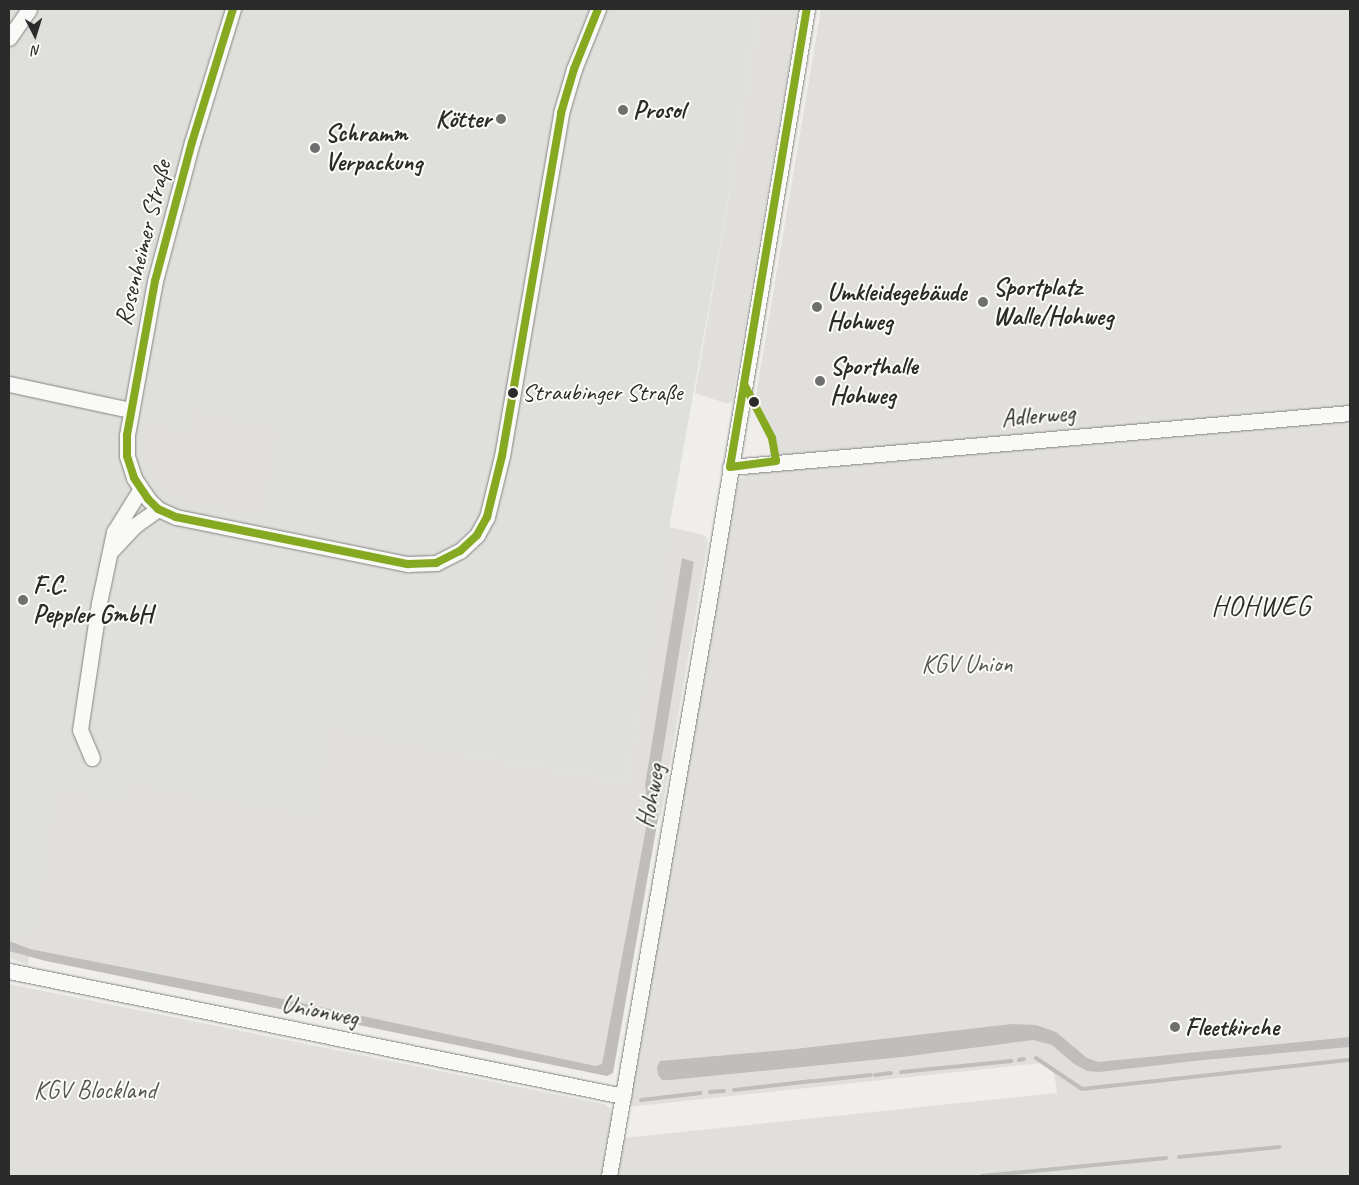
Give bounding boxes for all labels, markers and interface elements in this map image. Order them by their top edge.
north arrow [10,10,60,60]
text: N [31,42,41,59]
place label: Prosol [633,95,685,125]
place label: Kötter [436,104,491,134]
marker: Prosol [617,104,629,116]
marker: Kötter [495,113,507,125]
place label: Schramm Verpackung [325,119,422,178]
marker: Schramm Verpackung [309,142,321,154]
street label: Rosenheimer Straße [108,157,178,329]
place label: Sportplatz Walle/Hohweg [993,273,1113,332]
place label: Umkleidegebäude Hohweg [827,278,967,337]
marker: Sportplatz Walle/Hohweg [977,296,989,308]
marker: Umkleidegebäude Hohweg [811,301,823,313]
place label: Sporthalle Hohweg [830,352,917,411]
marker: Sporthalle Hohweg [814,375,826,387]
place label: Straubinger Straße [522,379,683,407]
marker: Straubinger Straße [508,388,518,398]
unlabelled marker [749,397,759,407]
street label: Adlerweg [1000,398,1076,434]
place label: F.C. Peppler GmbH [33,571,152,630]
district label: HOHWEG [1211,589,1311,623]
marker: F.C. Peppler GmbH [17,594,29,606]
park label: KGV Union [922,649,1012,679]
street label: Hohweg [631,762,671,830]
street label: Unionweg [279,989,361,1033]
place label: Fleetkirche [1185,1012,1279,1042]
marker: Fleetkirche [1169,1021,1181,1033]
park label: KGV Blockland [34,1075,156,1105]

